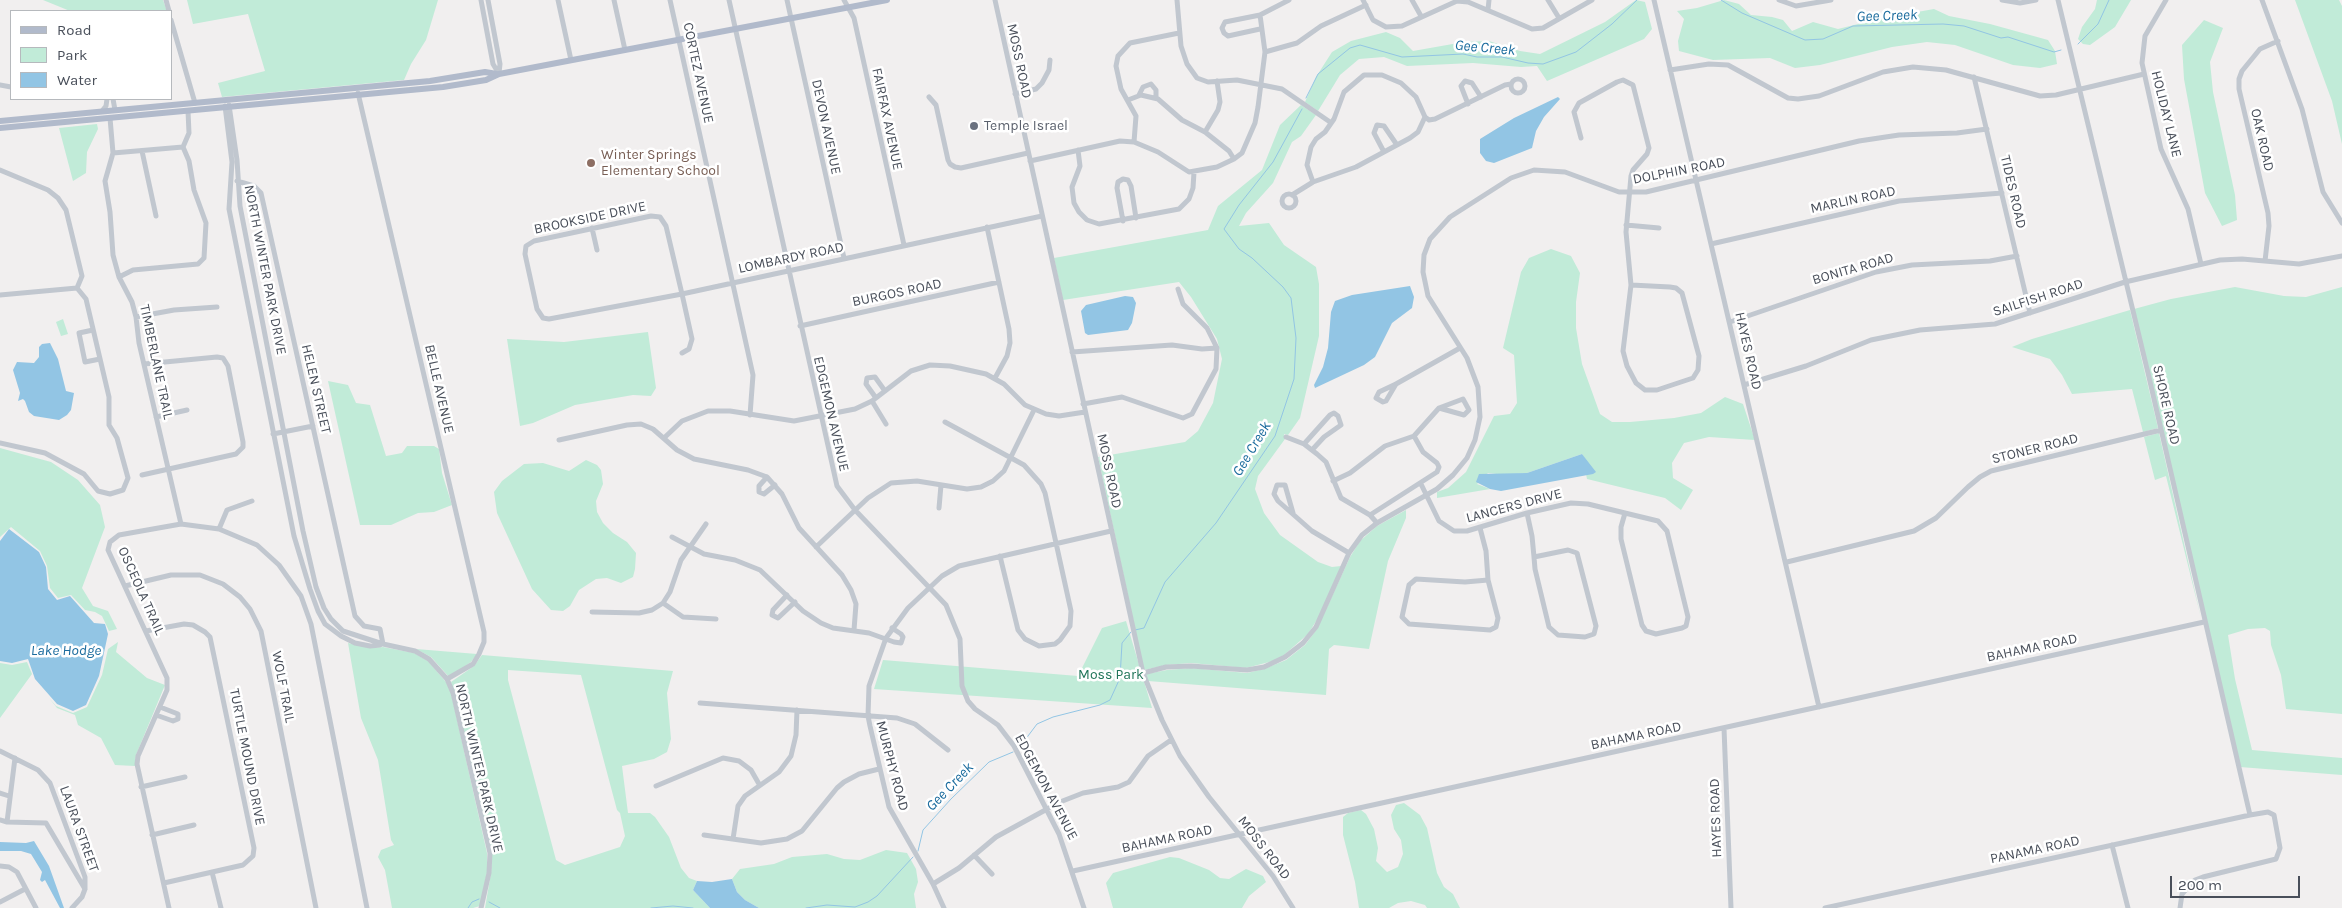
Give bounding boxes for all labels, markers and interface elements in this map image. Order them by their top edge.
water label: Gee Creek [1856,6,1918,26]
legend [10,10,172,100]
text: Road [57,21,92,39]
street label: CORTEZ AVENUE [679,21,717,125]
street label: MOSS ROAD [1003,22,1035,100]
water label: Gee Creek [1454,36,1516,60]
text: Park [57,46,87,64]
street label: FAIRFAX AVENUE [868,66,906,172]
street label: HOLIDAY LANE [2147,69,2185,159]
text: Water [57,71,97,89]
street label: DEVON AVENUE [808,78,844,176]
street label: OAK ROAD [2247,107,2277,173]
place label: Temple Israel [984,118,1068,134]
marker: Temple Israel [968,120,980,132]
place label: Winter Springs Elementary School [601,147,720,180]
street label: DOLPHIN ROAD [1631,154,1727,188]
street label: TIDES ROAD [1996,154,2030,230]
marker: Winter Springs Elementary School [585,157,597,169]
street label: MARLIN ROAD [1809,183,1897,217]
street label: NORTH WINTER PARK DRIVE [240,184,290,356]
street label: BROOKSIDE DRIVE [532,198,648,238]
street label: LOMBARDY ROAD [737,239,845,277]
street label: BONITA ROAD [1810,249,1896,289]
street label: BURGOS ROAD [851,275,943,311]
street label: SAILFISH ROAD [1991,275,2085,321]
street label: TIMBERLANE TRAIL [136,303,176,421]
street label: HAYES ROAD [1731,310,1765,392]
street label: HELEN STREET [298,343,334,435]
street label: BELLE AVENUE [421,343,457,435]
street label: EDGEMON AVENUE [810,355,852,473]
street label: SHORE ROAD [2149,363,2183,447]
water label: Gee Creek [1229,418,1275,480]
street label: STONER ROAD [1990,430,2080,468]
street label: MOSS ROAD [1093,432,1125,510]
street label: LANCERS DRIVE [1464,485,1564,527]
street label: OSCEOLA TRAIL [114,544,168,638]
street label: BAHAMA ROAD [1985,630,2079,666]
water label: Lake Hodge [31,642,101,660]
street label: WOLF TRAIL [268,650,298,724]
park label: Moss Park [1078,667,1144,683]
street label: NORTH WINTER PARK DRIVE [451,682,507,854]
street label: TURTLE MOUND DRIVE [225,687,269,827]
street label: BAHAMA ROAD [1589,718,1683,754]
street label: MURPHY ROAD [872,719,912,813]
street label: EDGEMON AVENUE [1011,731,1081,843]
water label: Gee Creek [922,759,978,815]
street label: HAYES ROAD [1706,778,1726,858]
street label: LAURA STREET [56,784,102,874]
street label: MOSS ROAD [1234,813,1294,883]
street label: BAHAMA ROAD [1120,821,1214,857]
street label: PANAMA ROAD [1989,832,2081,868]
scale bar [2172,866,2302,898]
text: 200 m [2178,876,2222,894]

